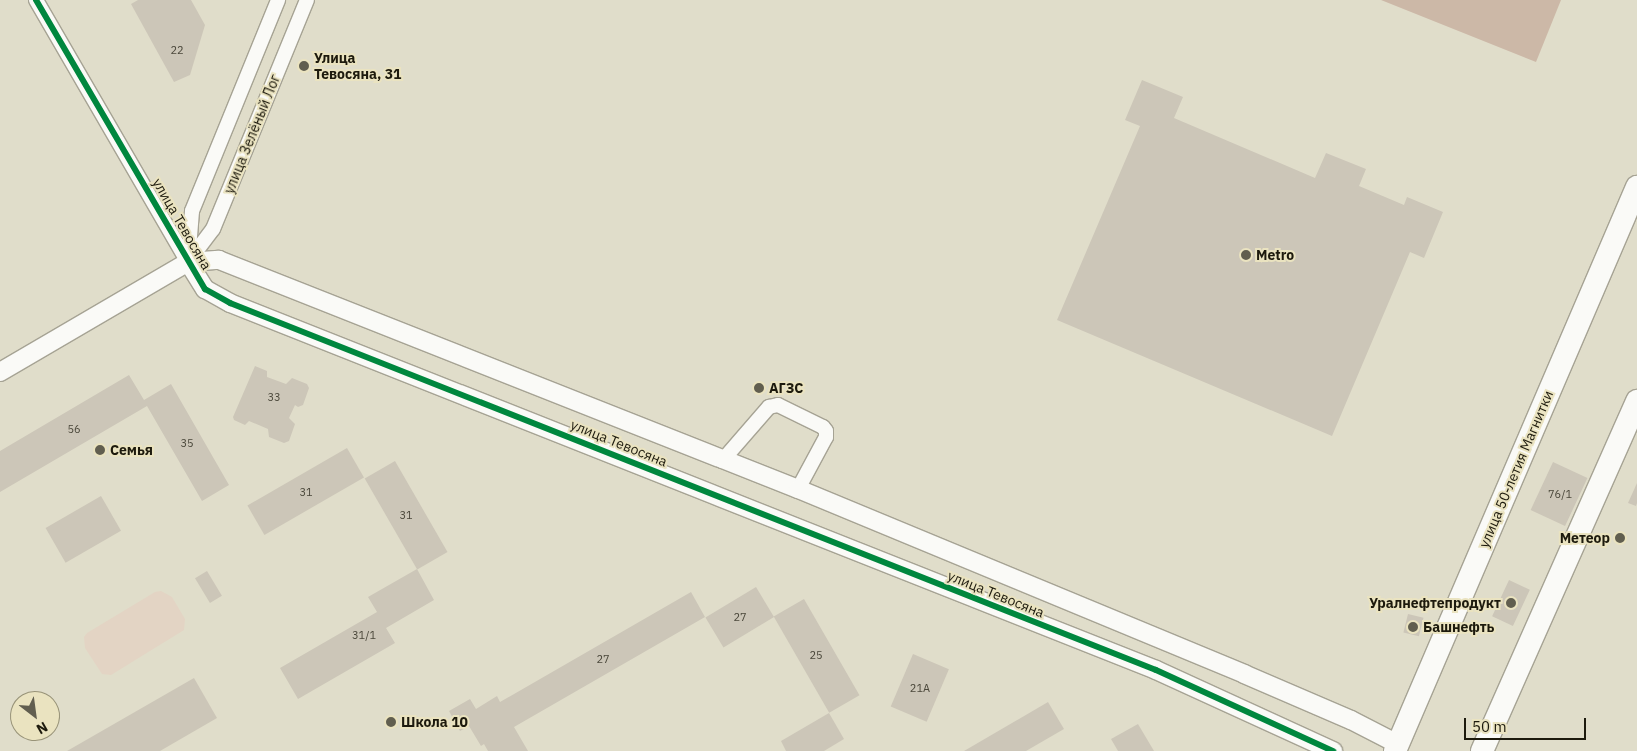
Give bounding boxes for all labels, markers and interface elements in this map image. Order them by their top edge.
house number: 22 [170,43,184,57]
place label: Улица Тевосяна, 31 [314,50,401,82]
marker: Улица Тевосяна, 31 [298,60,310,72]
street label: улица Зелёный Лог [220,72,284,196]
street label: улица Тевосяна [149,175,215,273]
place label: Metro [1256,247,1294,263]
marker: Metro [1240,249,1252,261]
place label: АГЗС [769,380,803,396]
marker: АГЗС [753,382,765,394]
street label: улица 50-летия Магнитки [1475,388,1557,550]
house number: 33 [267,390,281,404]
street label: улица Тевосяна [568,416,670,470]
house number: 56 [67,422,81,436]
house number: 35 [180,436,194,450]
place label: Семья [110,442,153,458]
marker: Семья [94,444,106,456]
house number: 31 [299,485,313,499]
house number: 76/1 [1548,487,1572,501]
house number: 31 [399,508,413,522]
place label: Метеор [1560,530,1610,546]
marker: Метеор [1614,532,1626,544]
street label: улица Тевосяна [945,567,1047,621]
place label: Уралнефтепродукт [1369,595,1501,611]
marker: Уралнефтепродукт [1505,597,1517,609]
house number: 27 [733,610,747,624]
place label: Башнефть [1423,619,1494,635]
marker: Башнефть [1407,621,1419,633]
house number: 31/1 [352,628,376,642]
house number: 25 [809,648,823,662]
house number: 27 [596,652,610,666]
house number: 21А [910,681,930,695]
north arrow [10,691,60,741]
scale bar [1467,708,1590,740]
place label: Школа 10 [401,714,468,730]
marker: Школа 10 [385,716,397,728]
text: 50 m [1472,717,1507,736]
text: N [33,718,51,738]

